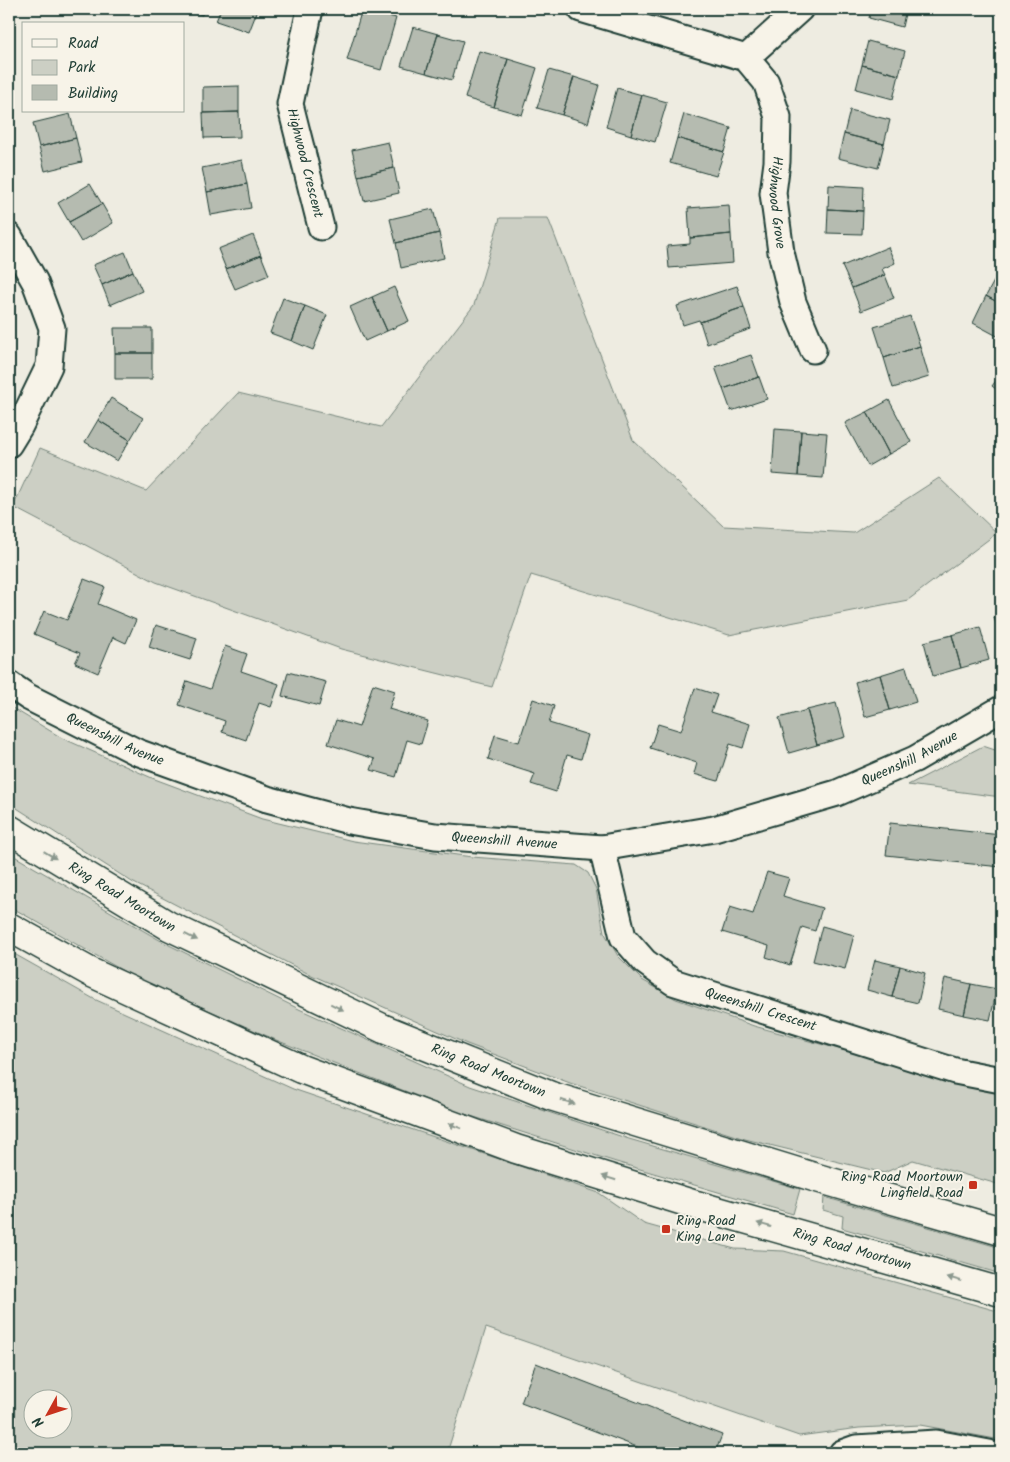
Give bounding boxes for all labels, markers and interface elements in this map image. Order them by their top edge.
legend [22,22,185,112]
text: Road [68,32,99,56]
text: Park [68,56,96,80]
text: Building [68,82,118,106]
street label: Highwood Crescent [280,106,329,221]
street label: Highwood Grove [762,156,792,251]
street label: Queenshill Avenue [62,707,168,772]
street label: Queenshill Avenue [857,725,963,792]
street label: Queenshill Avenue [450,826,559,856]
one-way arrow [44,850,57,859]
street label: Ring Road Moortown [64,856,179,938]
one-way arrow [184,933,198,941]
street label: Queenshill Crescent [702,982,820,1038]
one-way arrow [330,1003,344,1011]
street label: Ring Road Moortown [428,1038,549,1104]
one-way arrow [561,1098,576,1106]
one-way arrow [447,1122,462,1130]
place label: Ring Road Moortown Lingfield Road [841,1166,964,1204]
one-way arrow [601,1173,616,1181]
marker: Ring Road Moortown Lingfield Road [967,1179,979,1191]
place label: Ring Road King Lane [676,1210,736,1248]
one-way arrow [757,1220,772,1228]
street label: Ring Road Moortown [790,1222,914,1277]
marker: Ring Road King Lane [660,1223,672,1235]
one-way arrow [947,1274,962,1282]
north arrow [22,1390,72,1440]
text: N [27,1411,50,1432]

